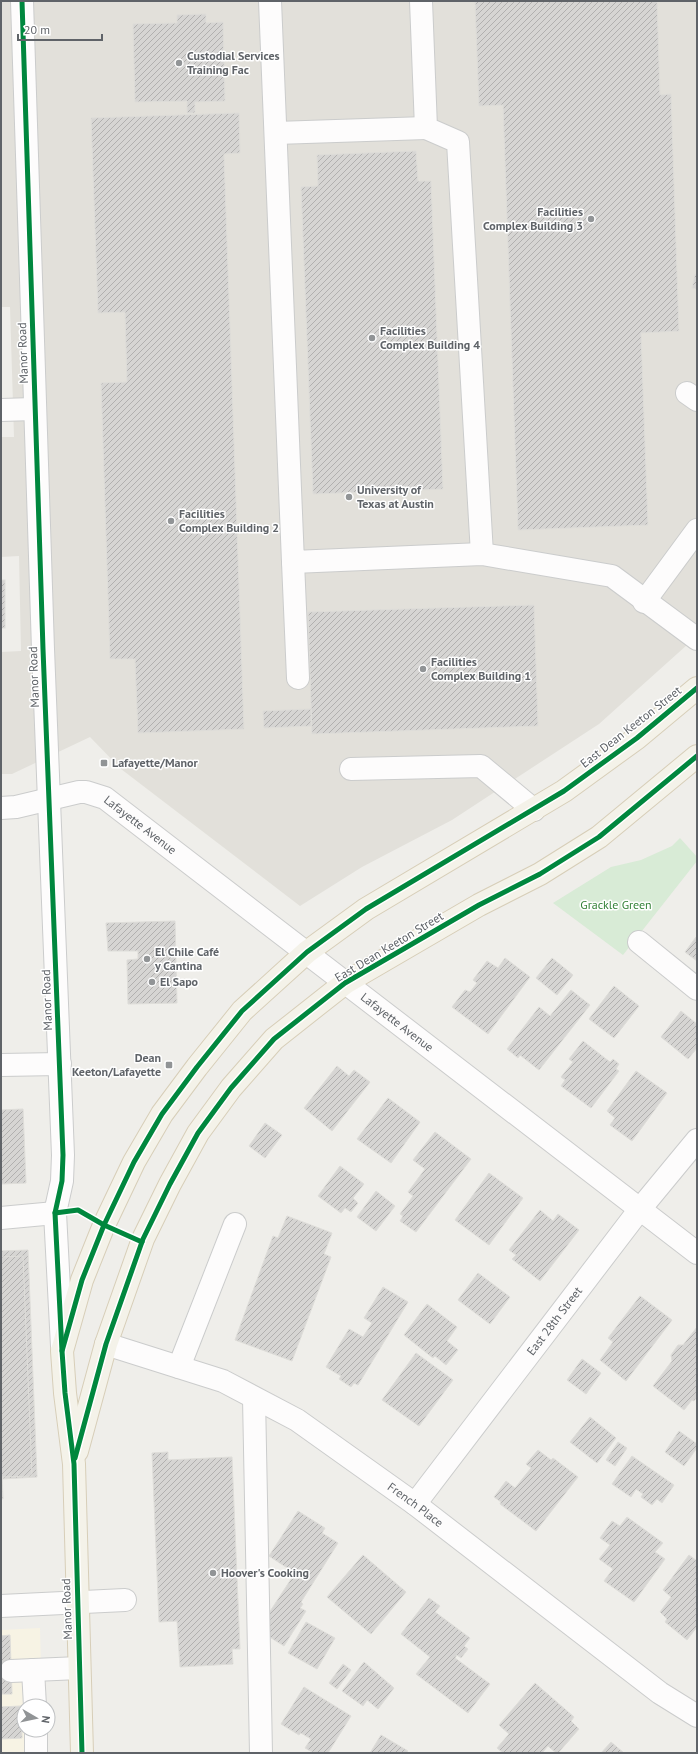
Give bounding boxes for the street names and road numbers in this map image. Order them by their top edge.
street label: Manor Road [14,322,31,384]
street label: Manor Road [25,646,42,708]
street label: East Dean Keeton Street [577,683,684,771]
street label: Lafayette Avenue [101,792,180,857]
street label: East Dean Keeton Street [332,908,446,985]
street label: Manor Road [38,969,55,1031]
street label: Lafayette Avenue [358,989,437,1055]
street label: East 28th Street [523,1284,585,1358]
street label: French Place [385,1479,447,1530]
street label: Manor Road [58,1578,75,1640]

